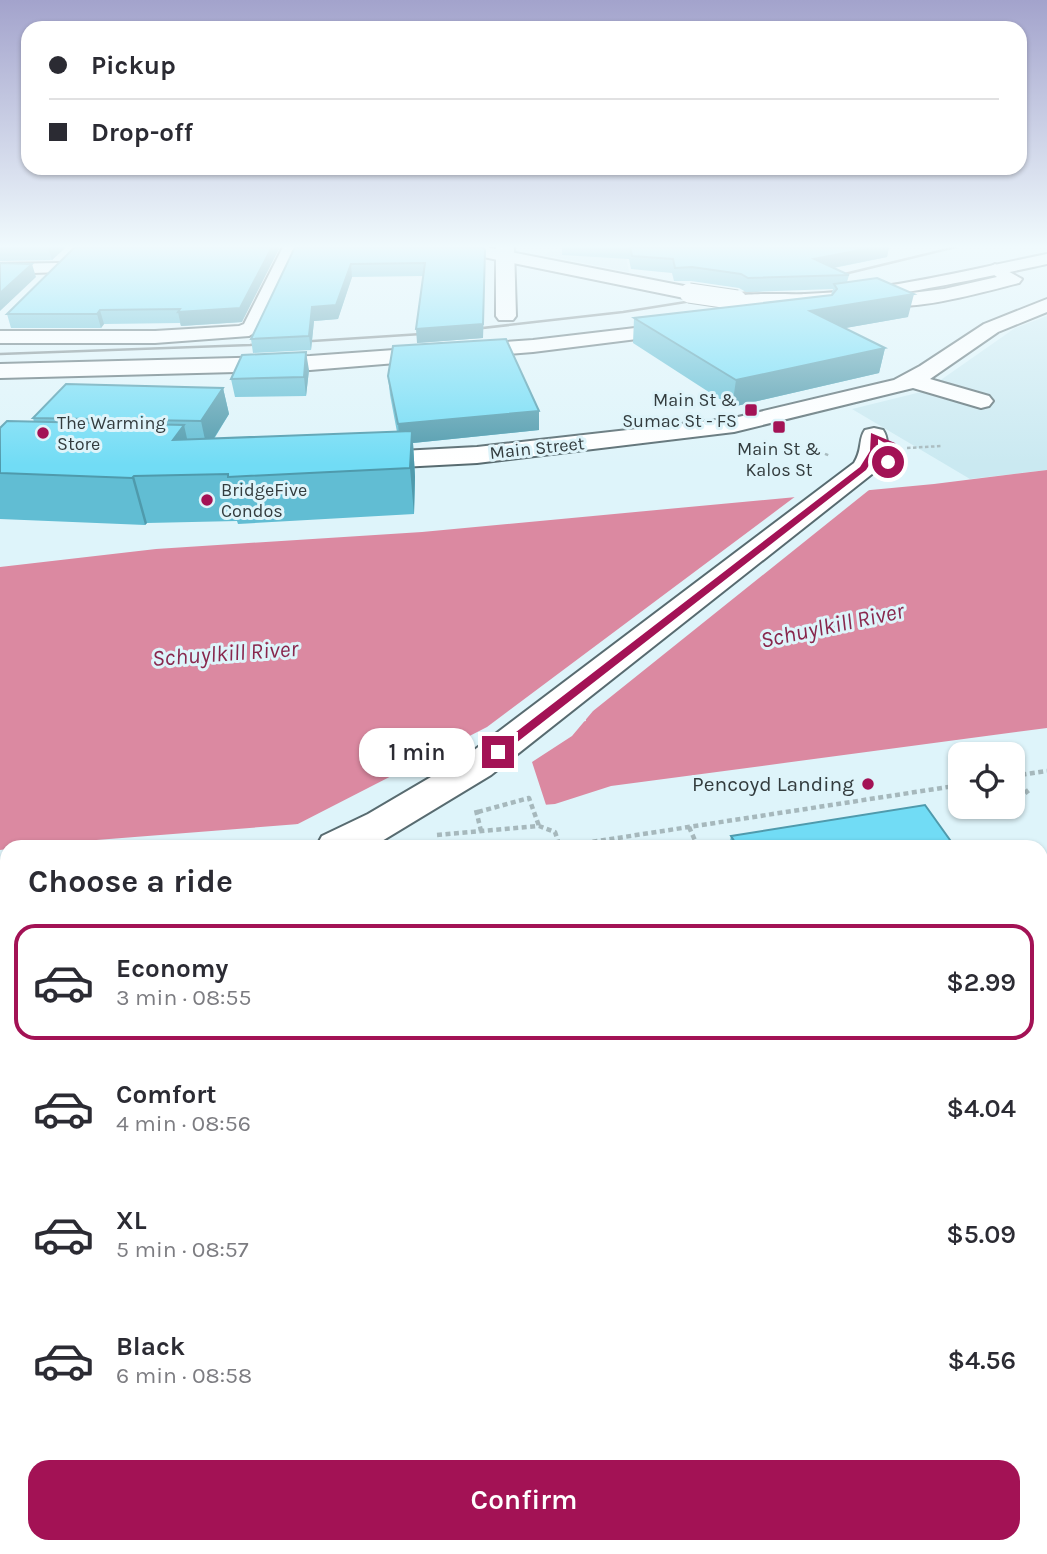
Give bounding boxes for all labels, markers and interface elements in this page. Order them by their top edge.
text: Pickup [91,50,176,81]
text: Drop-off [91,117,193,148]
place label: Main St & Sumac St - FS [622,389,737,432]
marker: Main St & Sumac St - FS [743,402,759,418]
place label: The Warming Store [57,412,166,455]
marker: Main St & Kalos St [771,419,787,435]
marker: The Warming Store [35,425,51,441]
street label: Main Street [489,432,586,464]
place label: Main St & Kalos St [737,438,821,481]
route start [872,446,904,478]
place label: BridgeFive Condos [221,479,307,522]
marker: BridgeFive Condos [199,492,215,508]
water label: Schuylkill River [758,597,908,654]
water label: Schuylkill River [151,635,300,672]
callout: 1 min [358,728,474,776]
route end [482,736,514,768]
text: 1 min [388,739,446,766]
map controls [948,742,1025,819]
button: locate [948,742,1025,819]
place label: Pencoyd Landing [692,772,854,796]
marker: Pencoyd Landing [860,776,876,792]
text: Choose a ride [28,863,233,900]
icon: car [32,951,95,1014]
text: Economy [116,953,228,984]
text: $2.99 [946,967,1016,998]
text: 3 min · 08:55 [116,984,251,1011]
icon: car [32,1077,95,1140]
text: Comfort [116,1079,217,1110]
text: $4.04 [947,1093,1016,1124]
text: 4 min · 08:56 [116,1110,251,1137]
icon: car [32,1203,95,1266]
text: XL [116,1205,147,1236]
text: $5.09 [946,1219,1016,1250]
text: 5 min · 08:57 [116,1236,249,1263]
icon: car [32,1329,95,1392]
text: Black [116,1331,185,1362]
text: $4.56 [947,1345,1016,1376]
text: 6 min · 08:58 [116,1362,252,1389]
button: Confirm [28,1460,1020,1540]

